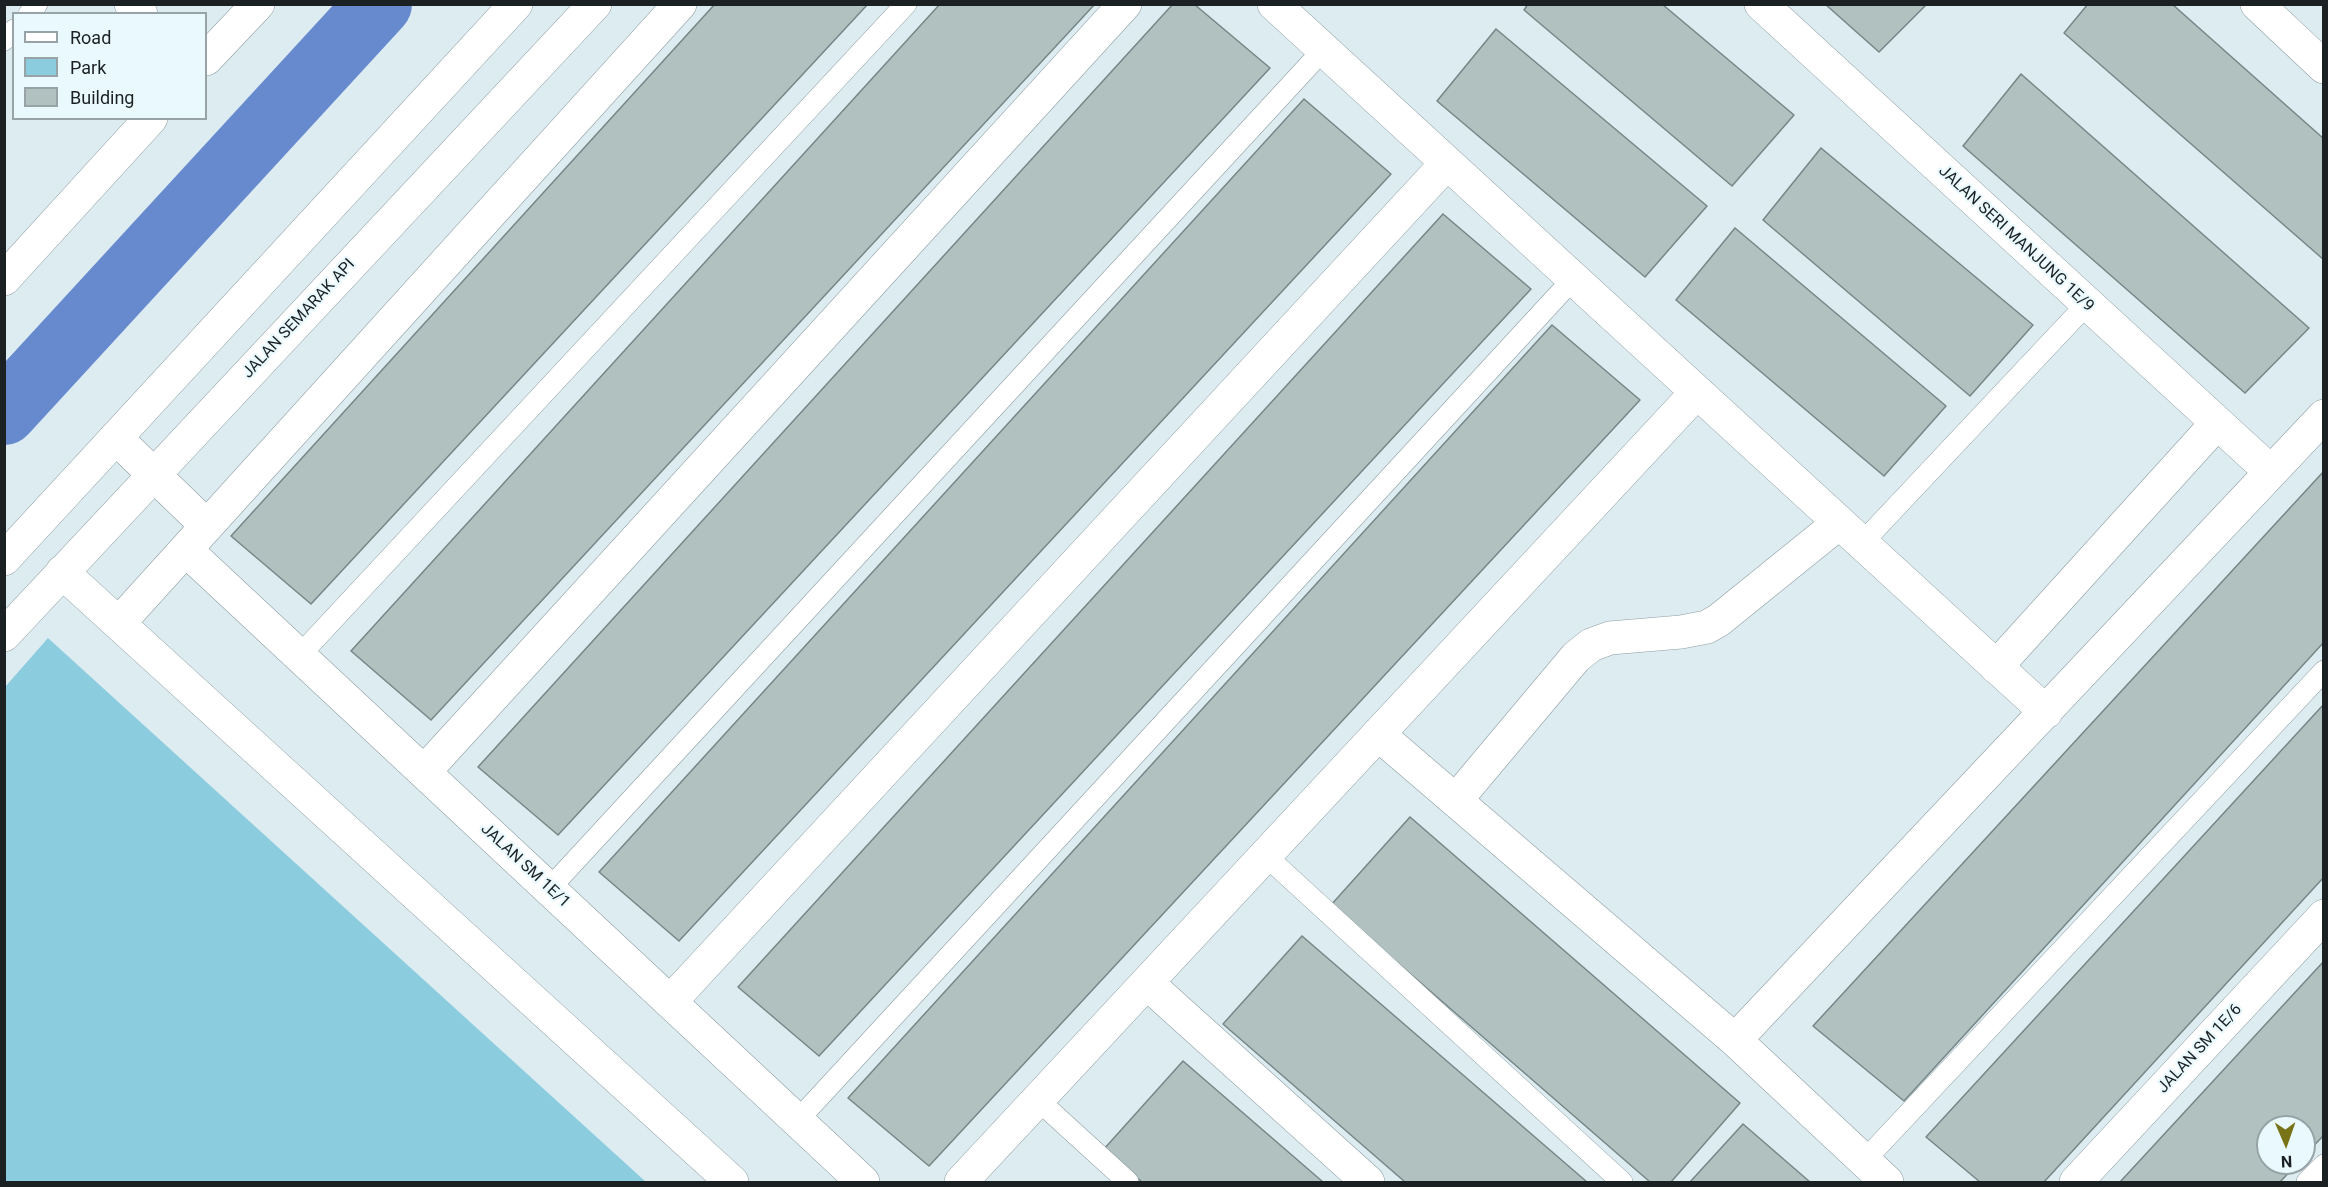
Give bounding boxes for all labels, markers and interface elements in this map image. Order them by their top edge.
legend [12,12,207,120]
text: Road [70,27,111,48]
text: Park [70,57,106,78]
text: Building [70,87,134,108]
street label: JALAN SERI MANJUNG 1E/9 [1934,162,2098,316]
street label: JALAN SEMARAK API [239,255,359,383]
street label: JALAN SM 1E/1 [476,820,574,912]
street label: JALAN SM 1E/6 [2154,1000,2246,1098]
north arrow [2256,1115,2316,1175]
text: N [2281,1152,2293,1171]

